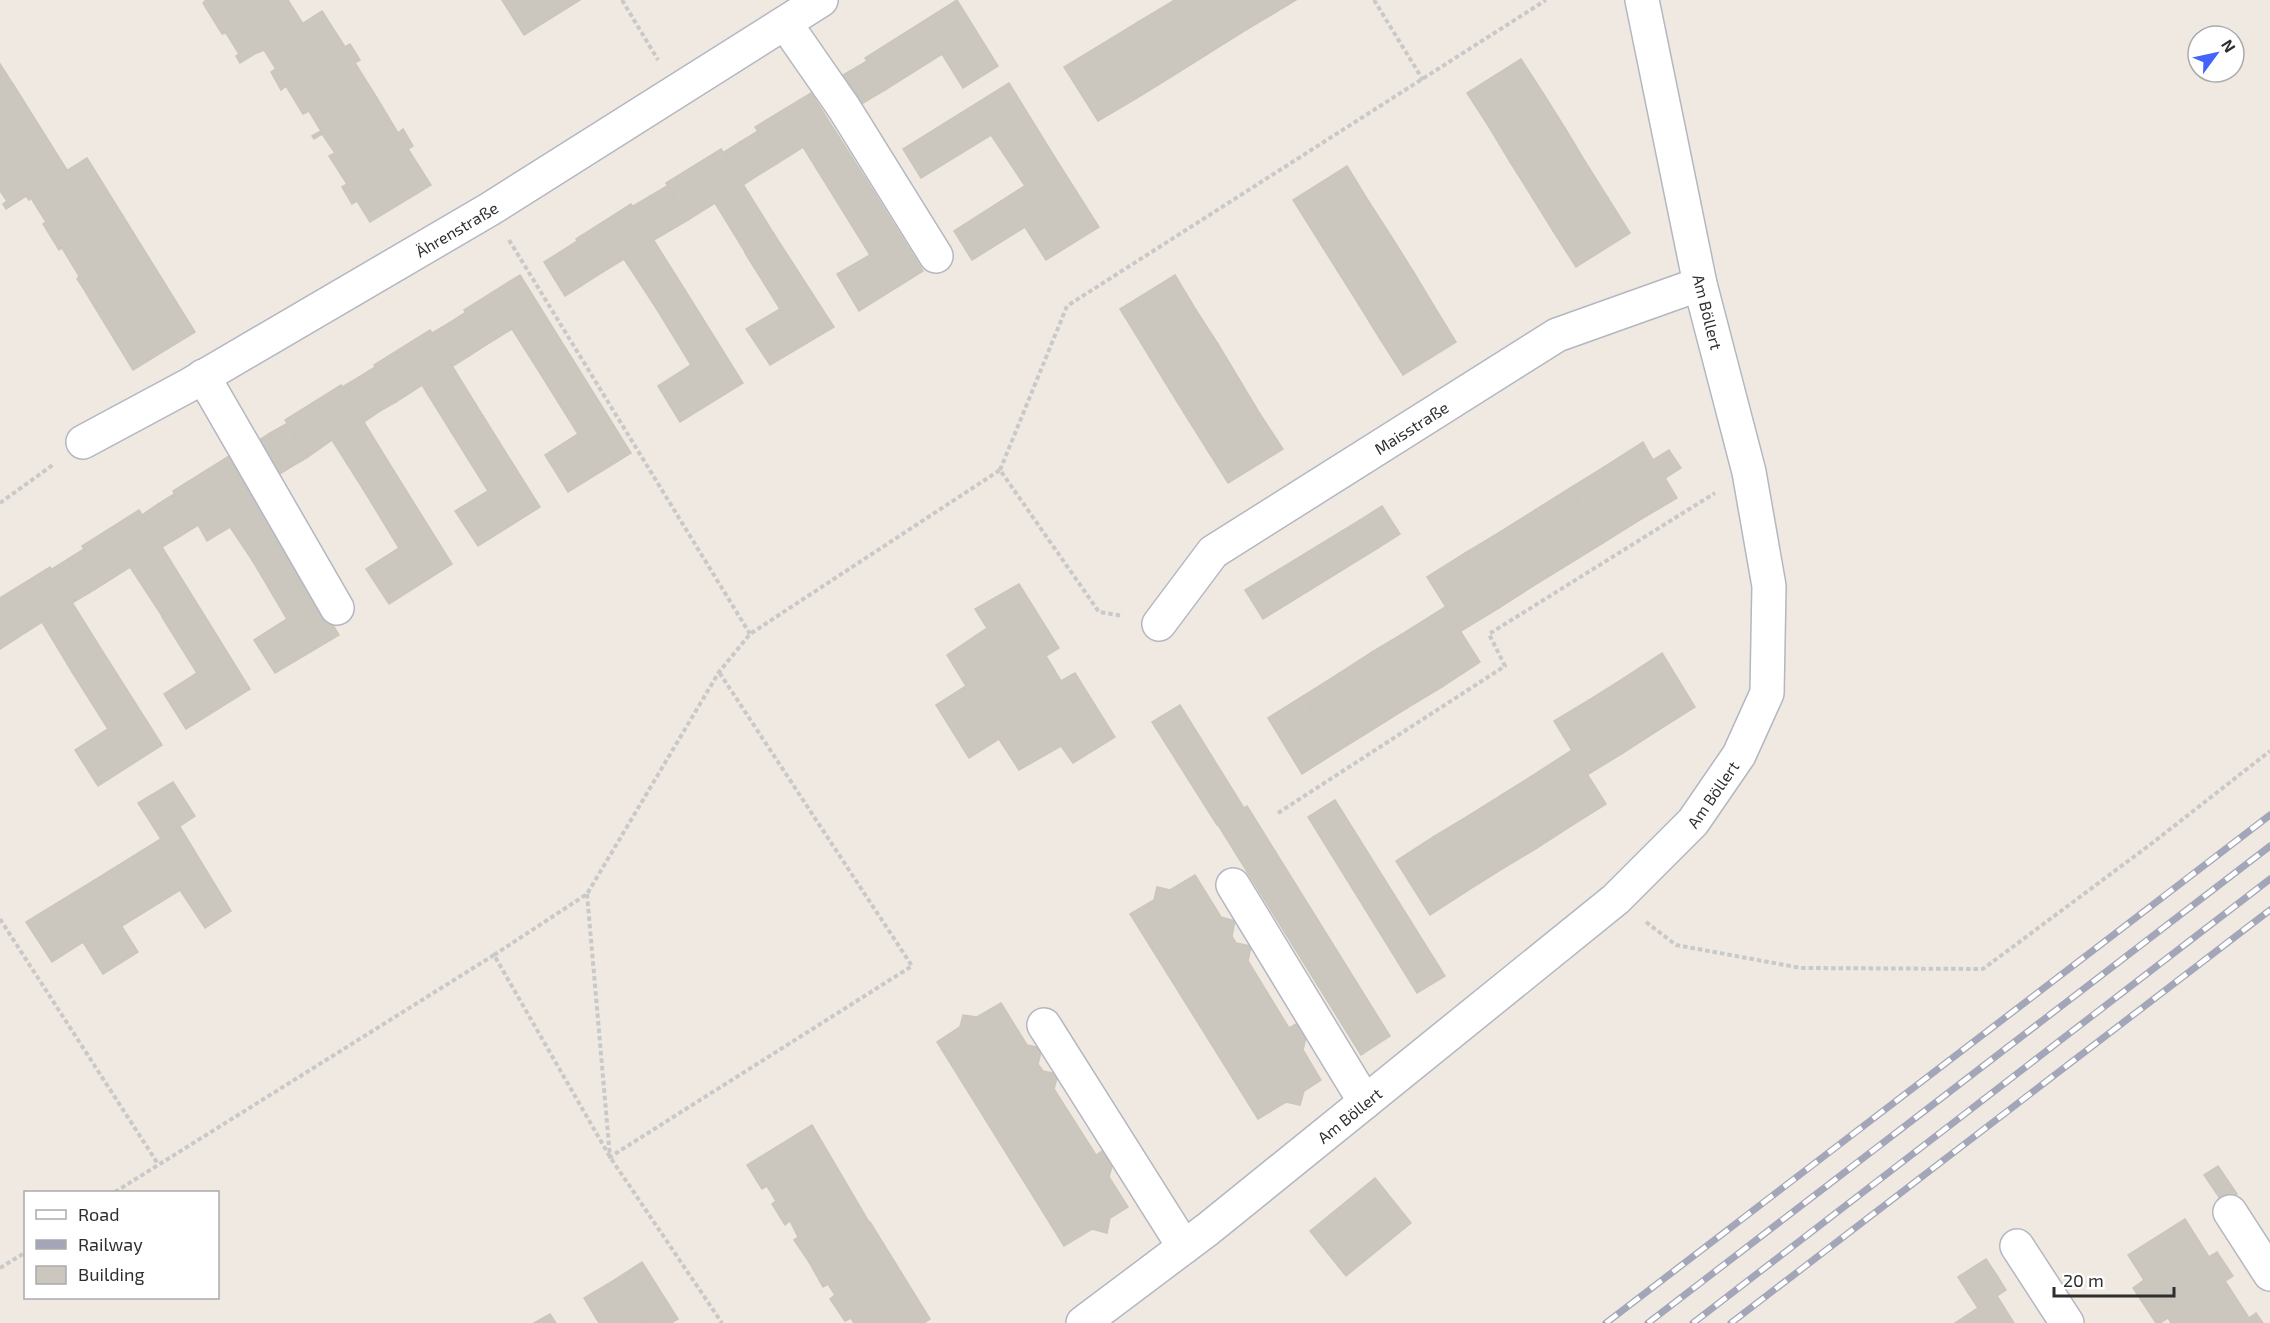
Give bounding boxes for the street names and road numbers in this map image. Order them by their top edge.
street label: Ährenstraße [412,197,501,260]
street label: Am Böllert [1689,272,1727,352]
street label: Maisstraße [1370,397,1451,458]
street label: Am Böllert [1683,757,1742,831]
street label: Am Böllert [1313,1083,1385,1146]

